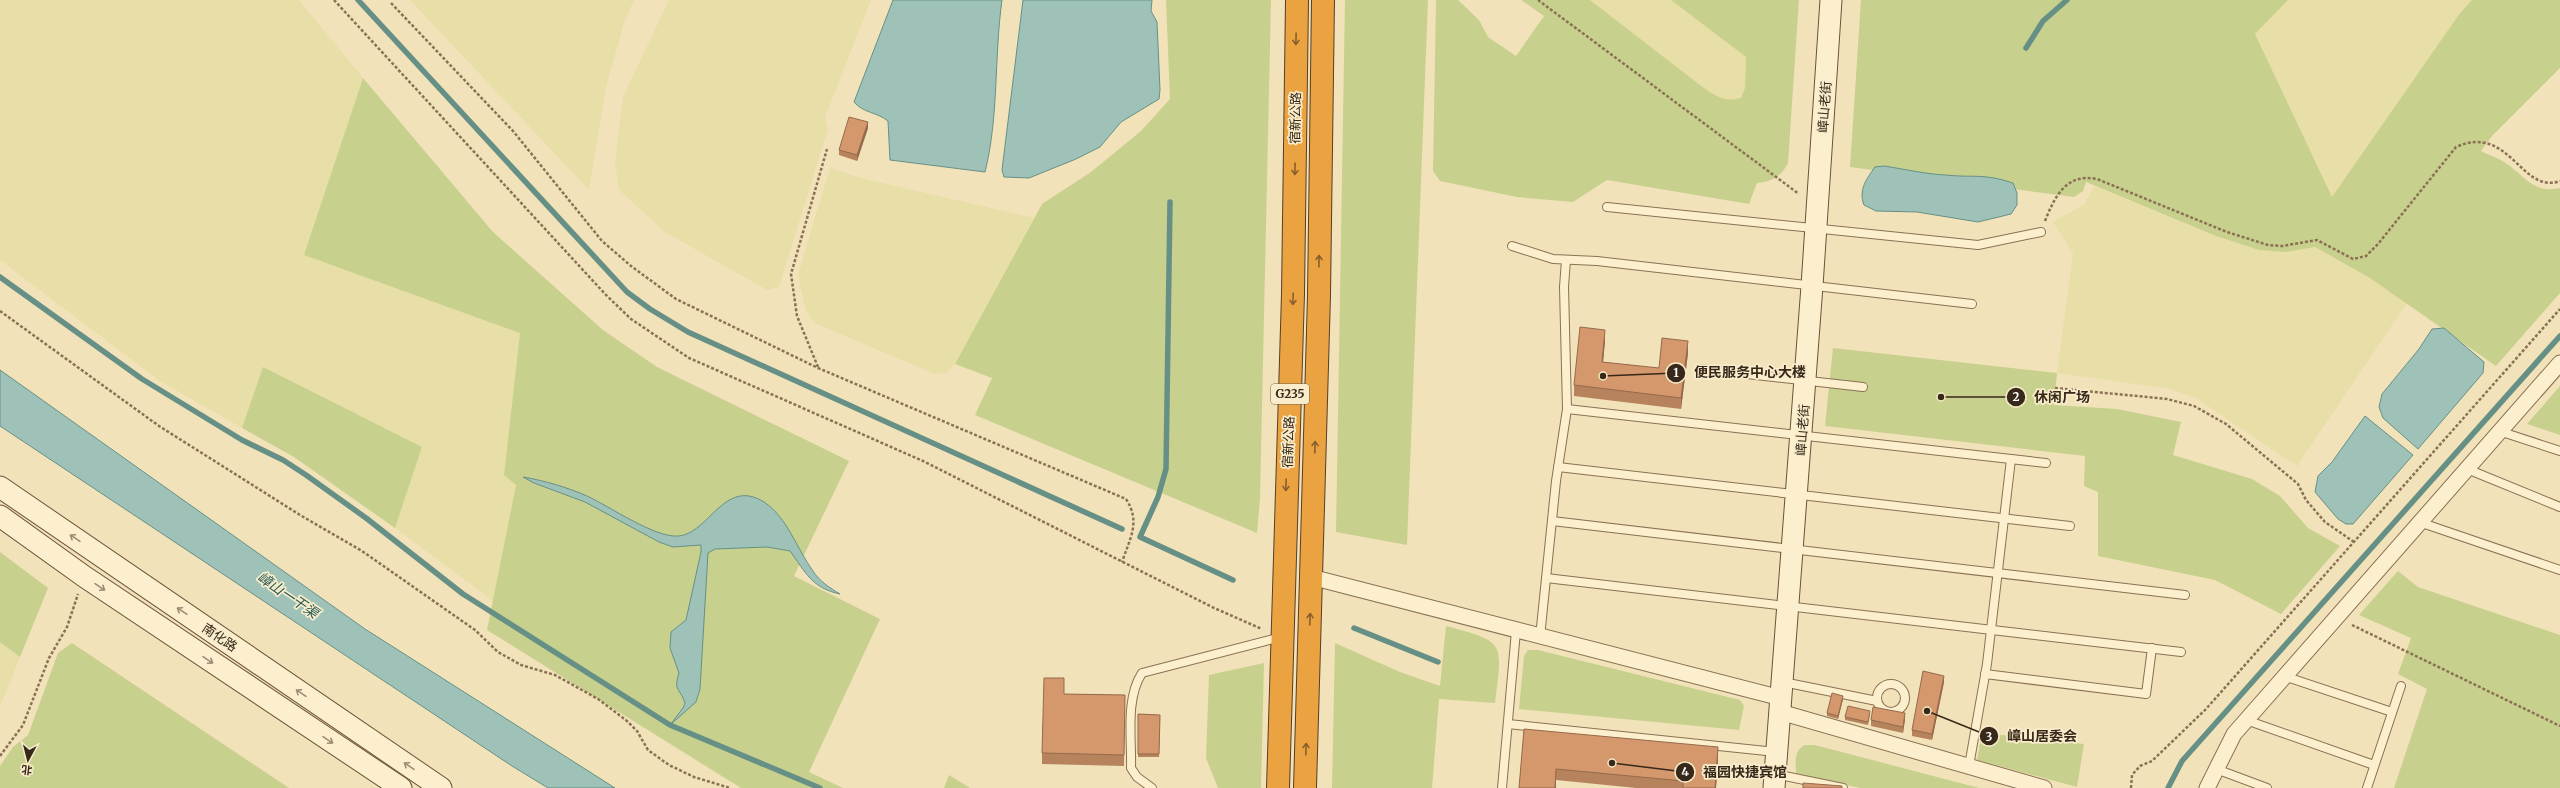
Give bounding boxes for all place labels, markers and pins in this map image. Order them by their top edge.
callout: 便民服务中心大楼 [1666,360,1814,386]
callout: 休闲广场 [2006,384,2098,410]
callout: 嶂山居委会 [1979,723,2085,749]
callout: 福园快捷宾馆 [1675,759,1795,785]

